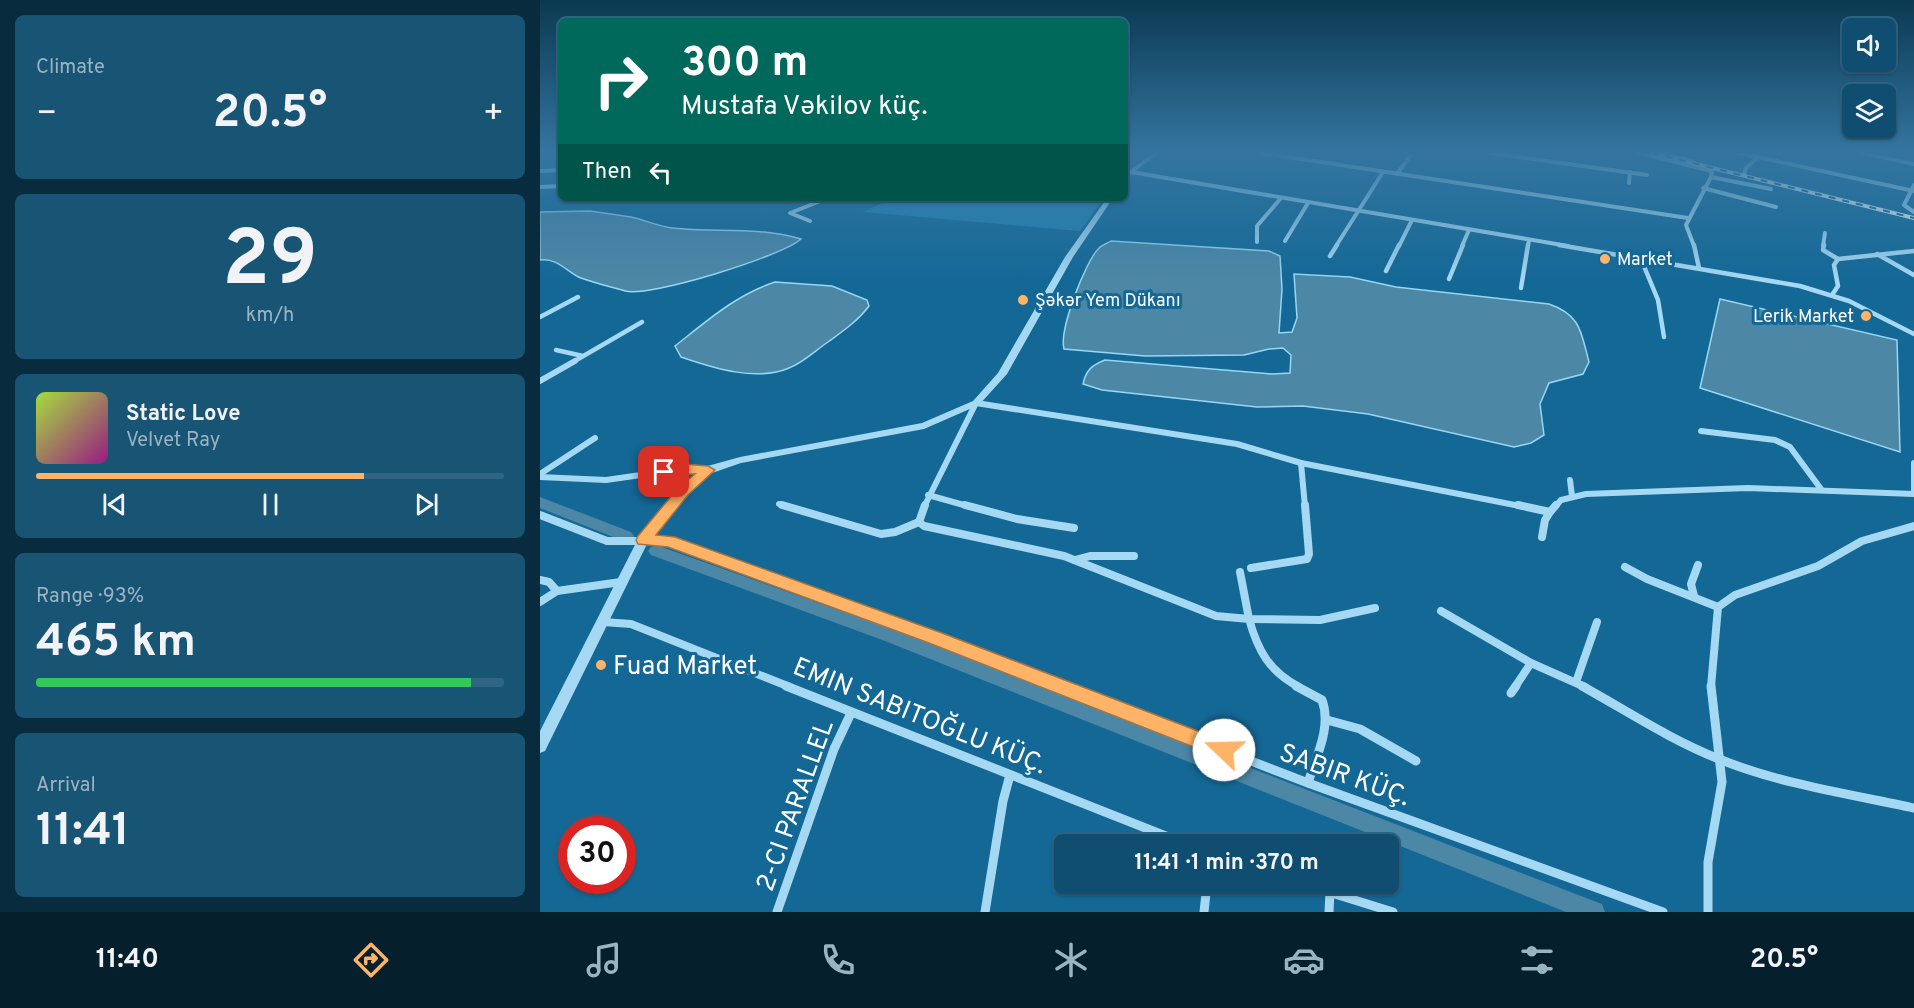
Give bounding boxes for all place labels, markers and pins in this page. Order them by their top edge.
place label: Market [1617,249,1673,272]
marker: Market [1598,252,1612,266]
place label: Şəkər Yem Dükanı [1035,290,1181,313]
marker: Şəkər Yem Dükanı [1016,293,1030,307]
place label: Lerik Market [1753,306,1854,329]
marker: Lerik Market [1859,309,1873,323]
pin [638,446,689,497]
place label: Fuad Market [613,651,757,684]
marker: Fuad Market [594,658,608,672]

